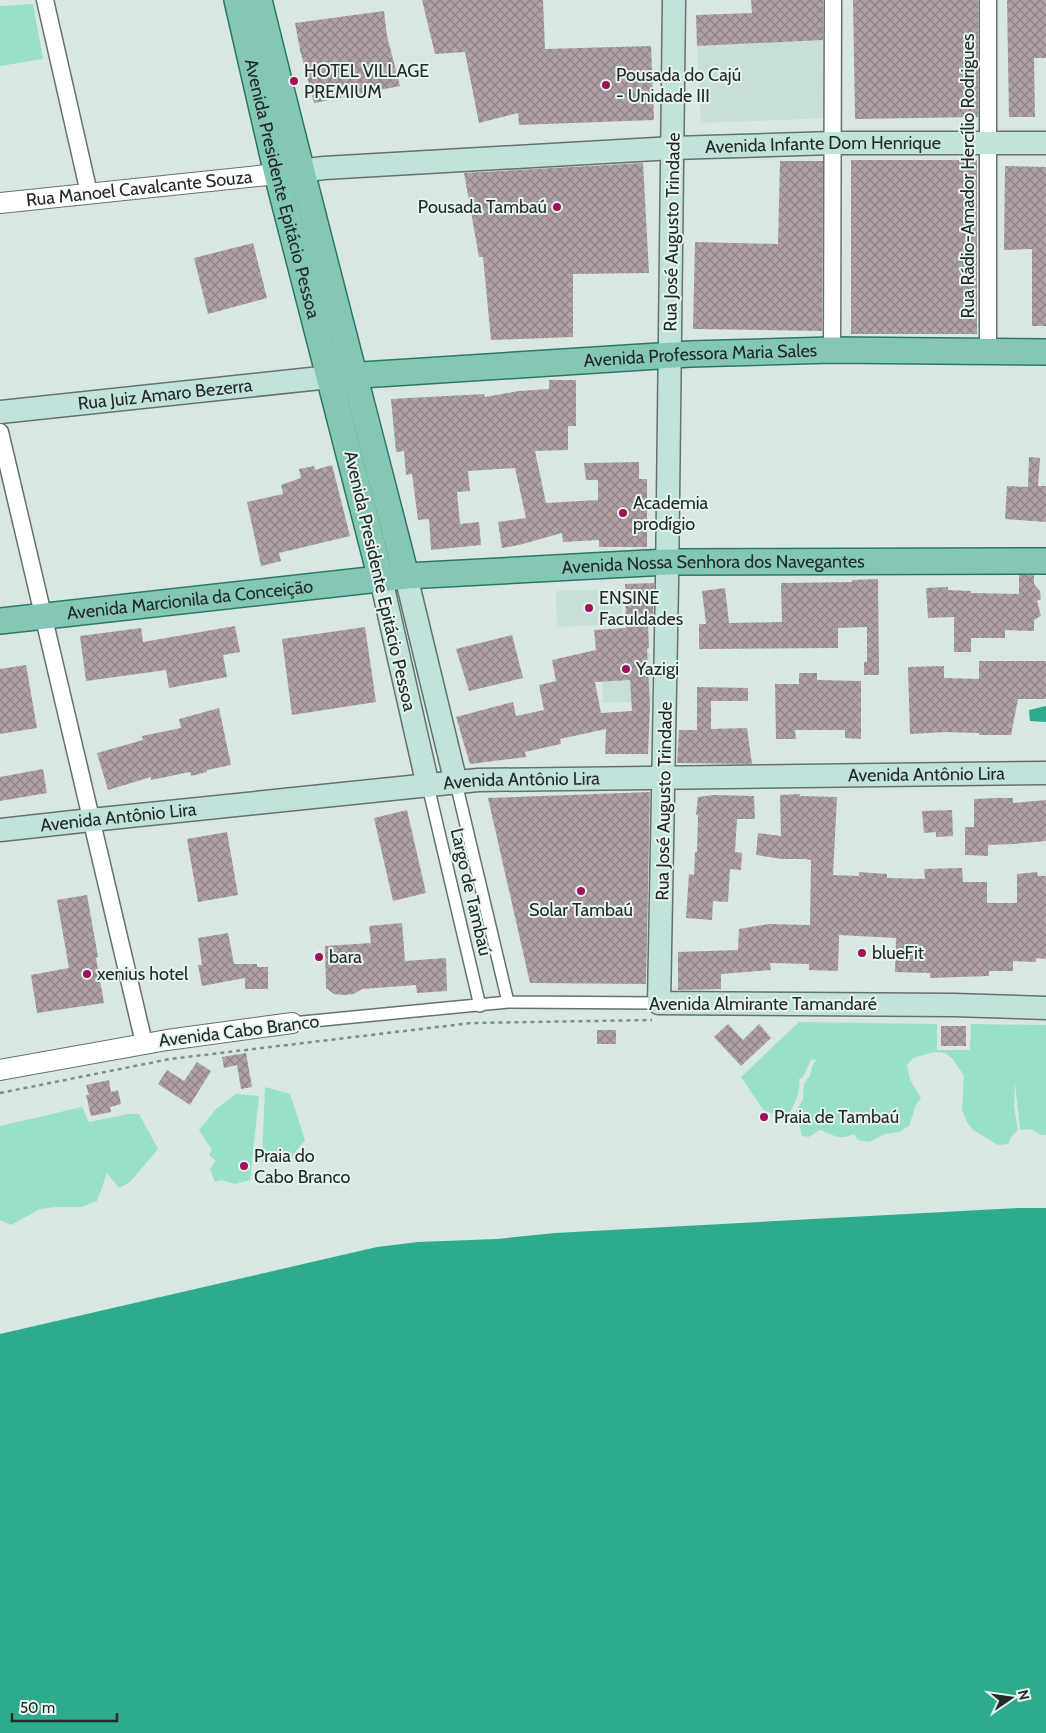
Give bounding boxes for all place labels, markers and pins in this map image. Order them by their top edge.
place label: HOTEL VILLAGE PREMIUM [304,60,429,103]
place label: Pousada do Cajú - Unidade III [616,64,741,107]
marker: HOTEL VILLAGE PREMIUM [288,75,300,87]
marker: Pousada do Cajú - Unidade III [600,79,612,91]
place label: Pousada Tambaú [418,196,547,218]
marker: Pousada Tambaú [551,201,563,213]
place label: Academia prodígio [633,492,709,535]
marker: Academia prodígio [617,507,629,519]
place label: ENSINE Faculdades [599,587,683,630]
marker: ENSINE Faculdades [583,602,595,614]
place label: Yazigi [635,658,679,680]
marker: Yazigi [620,663,632,675]
marker: Solar Tambaú [575,885,587,897]
place label: Solar Tambaú [529,899,633,921]
place label: blueFit [872,942,924,964]
place label: bara [329,946,362,968]
marker: blueFit [856,947,868,959]
marker: bara [313,951,325,963]
place label: xenius hotel [97,963,189,985]
marker: xenius hotel [81,968,93,980]
place label: Praia de Tambaú [774,1106,899,1128]
marker: Praia de Tambaú [758,1111,770,1123]
place label: Praia do Cabo Branco [254,1145,351,1188]
marker: Praia do Cabo Branco [238,1160,250,1172]

